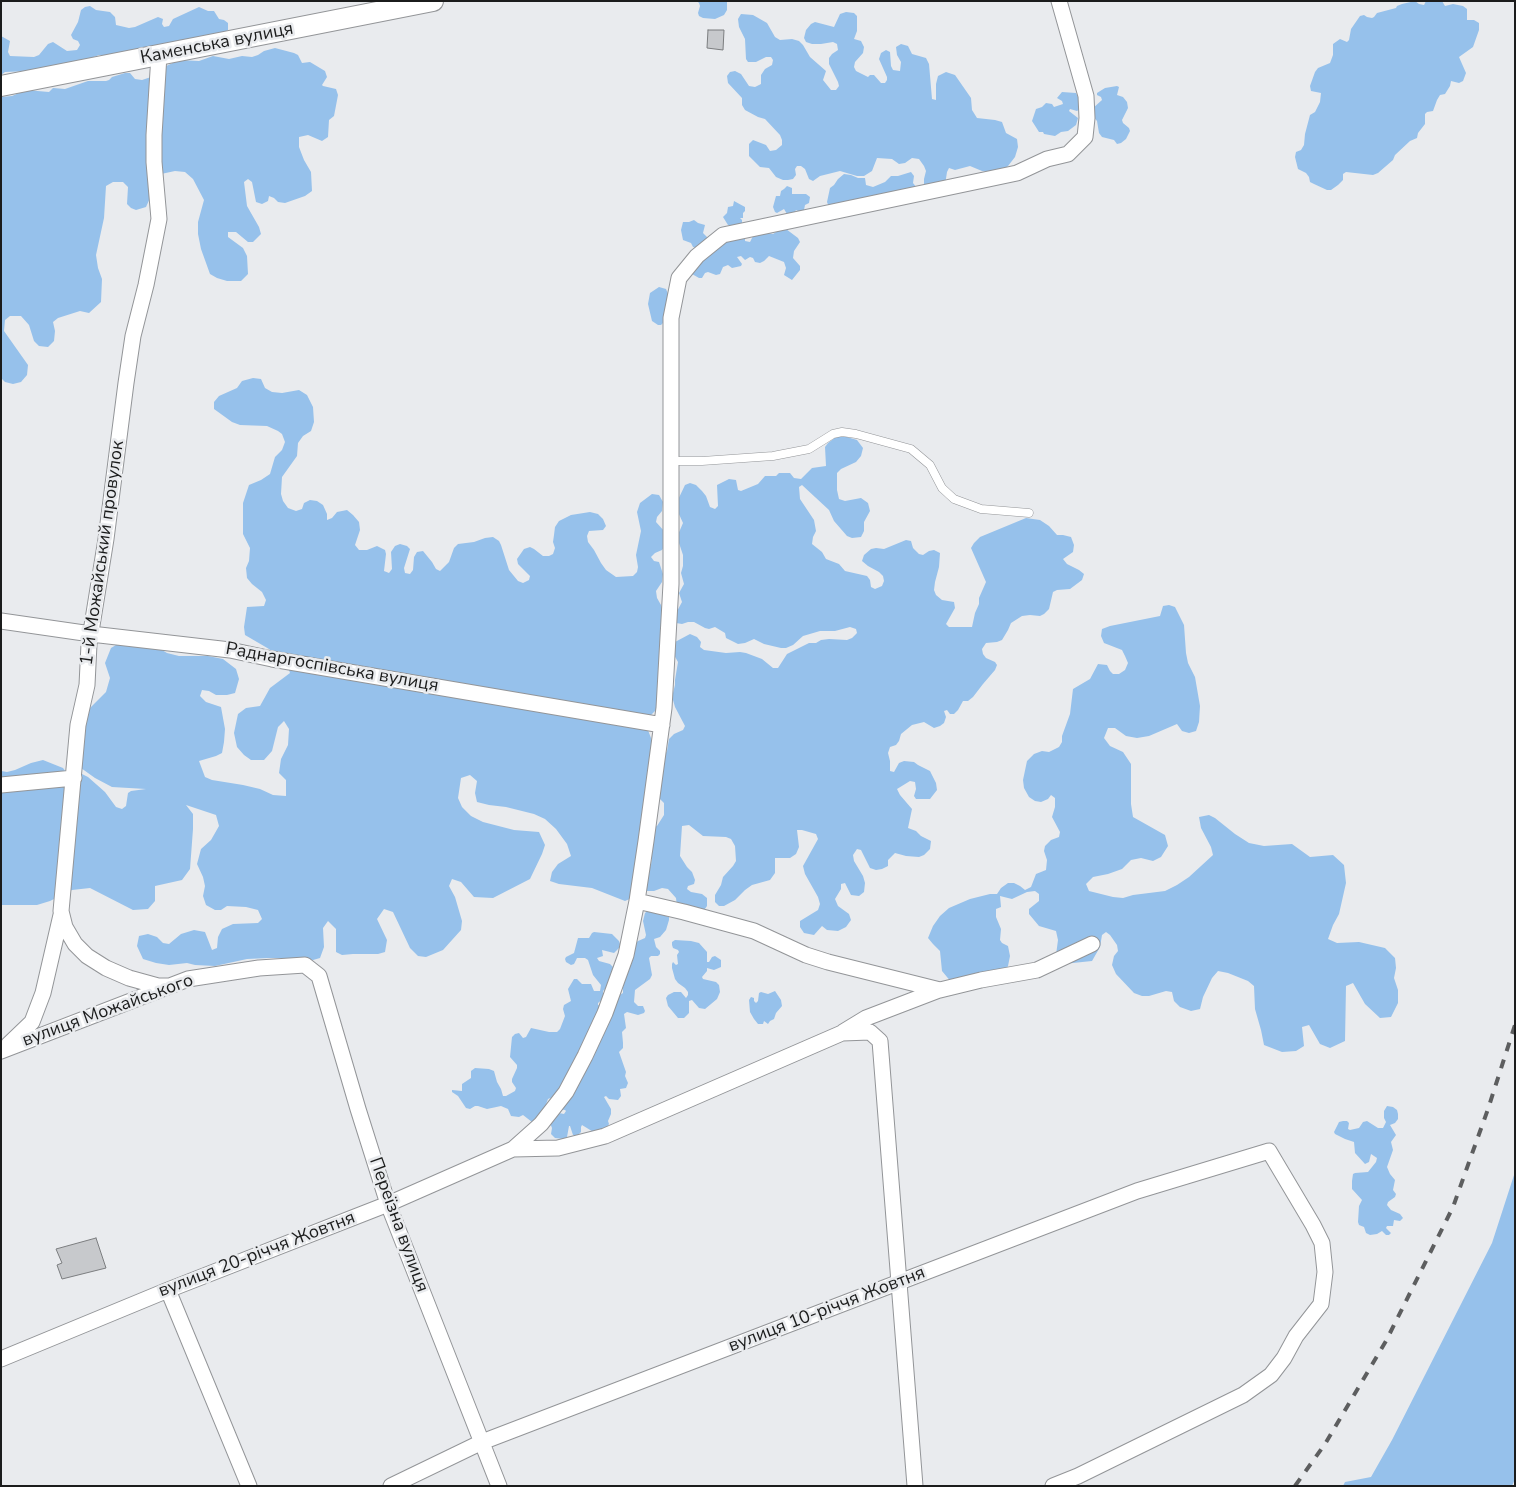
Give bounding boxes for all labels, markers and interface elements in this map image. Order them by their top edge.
street label: Каменська вулиця [139,19,295,69]
street label: 1-й Можайський провулок [77,439,129,667]
street label: Раднаргоспівська вулиця [224,639,440,697]
street label: вулиця Можайського [20,970,196,1052]
street label: Переїзна вулиця [364,1155,432,1295]
street label: вулиця 20-річчя Жовтня [156,1207,358,1303]
street label: вулиця 10-річчя Жовтня [726,1262,928,1358]

